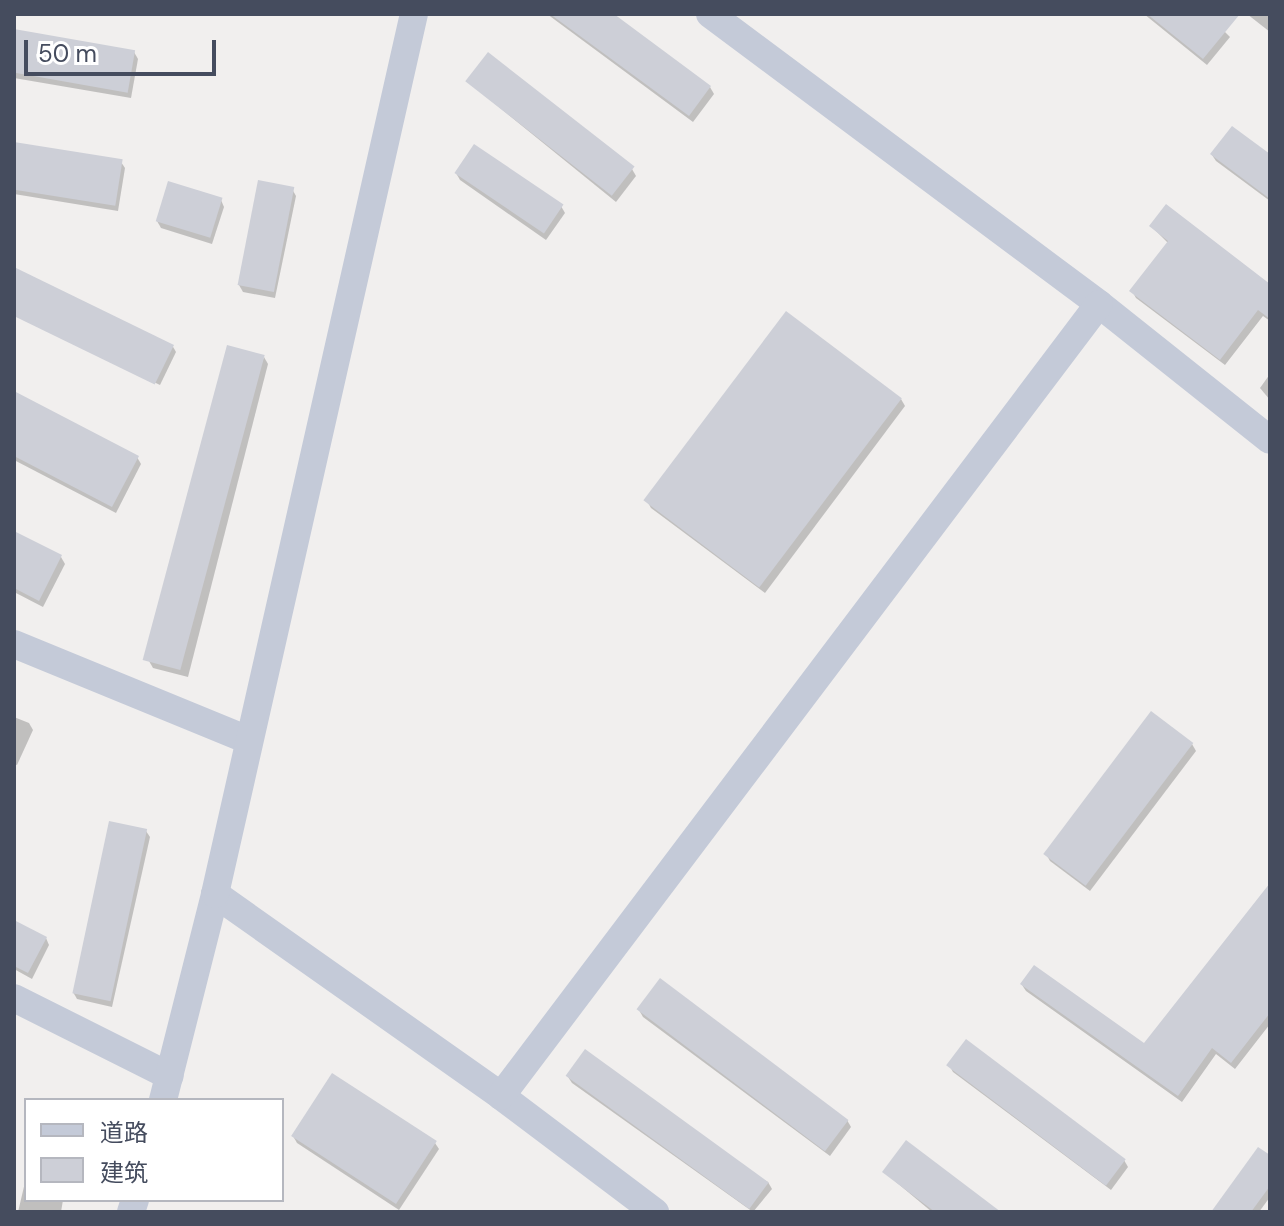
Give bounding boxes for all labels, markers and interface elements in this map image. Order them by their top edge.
scale bar [28,24,220,74]
text: 50 m [38,38,97,69]
legend [24,1098,284,1202]
text: 道路 [100,1117,148,1148]
text: 建筑 [100,1157,148,1188]

